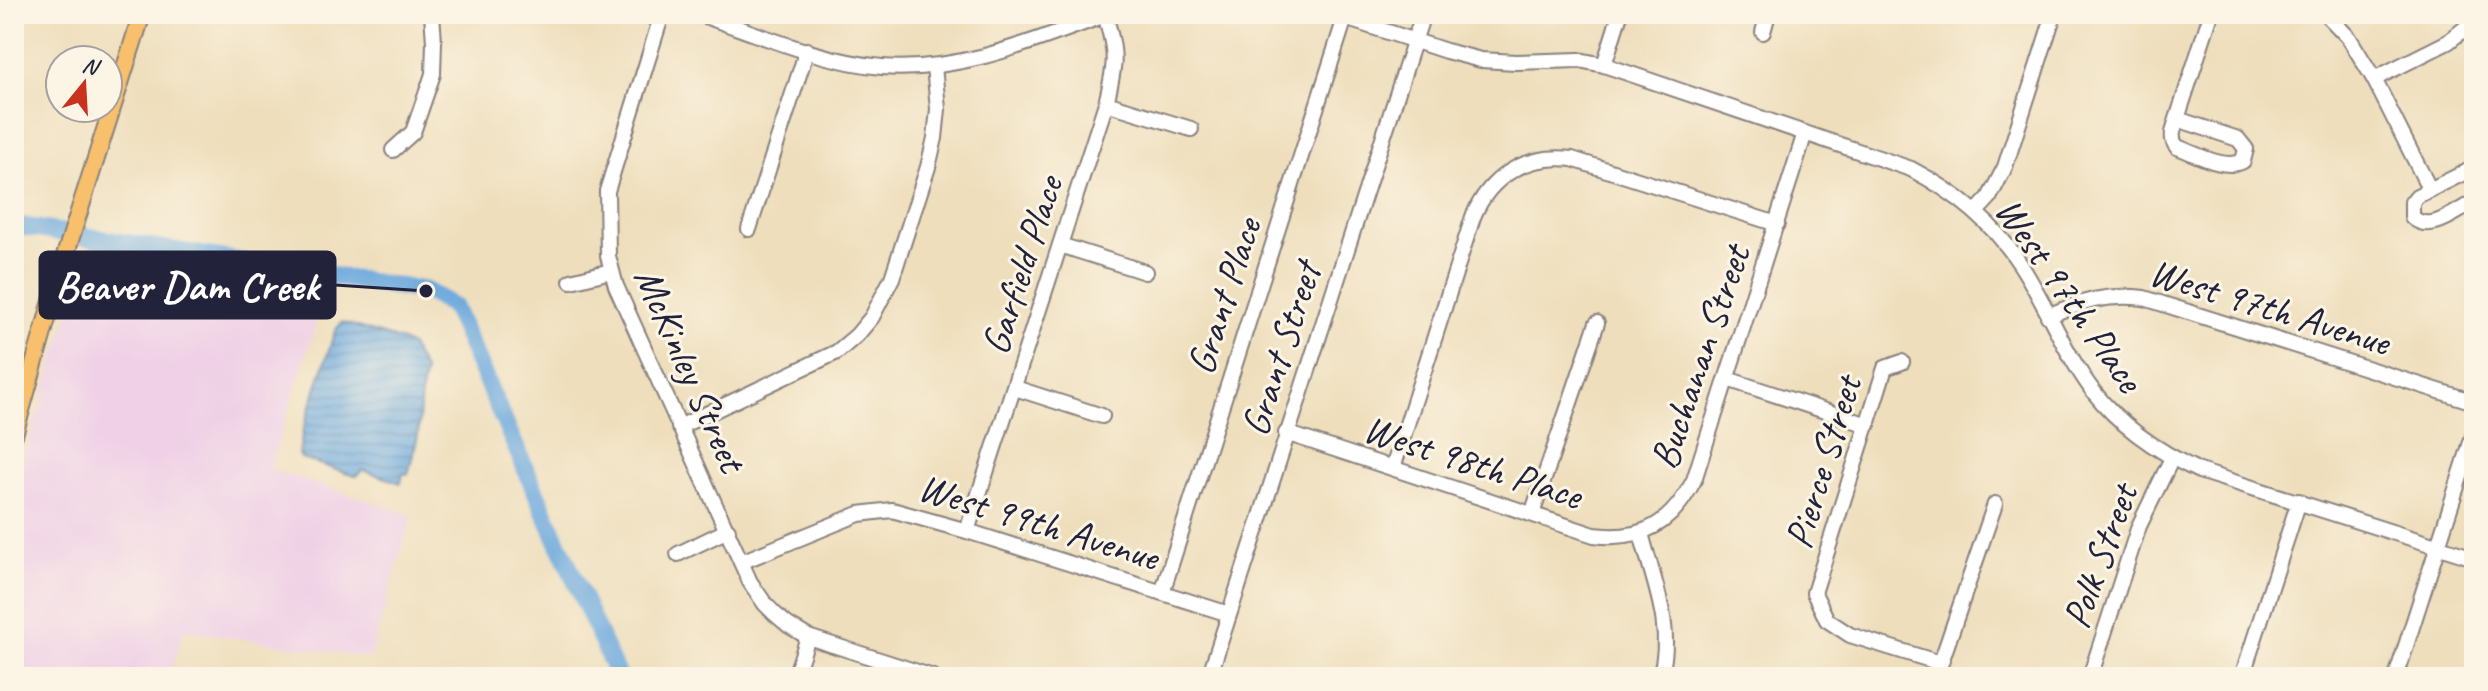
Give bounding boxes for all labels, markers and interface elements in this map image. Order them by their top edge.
north arrow [44,44,124,124]
text: N [79,51,104,82]
street label: Garfield Place [970,167,1075,361]
street label: West 97th Place [1984,188,2156,404]
street label: Grant Place [1175,209,1273,381]
street label: Buchanan Street [1638,236,1763,475]
street label: West 97th Avenue [2144,247,2398,368]
street label: Grant Street [1230,251,1334,442]
callout: Beaver Dam Creek [40,252,335,318]
text: Beaver Dam Creek [55,260,322,313]
street label: McKinley Street [623,260,759,482]
street label: Pierce Street [1773,367,1874,554]
street label: West 98th Place [1358,403,1591,522]
street label: West 99th Avenue [913,462,1167,583]
street label: Polk Street [2051,474,2150,635]

